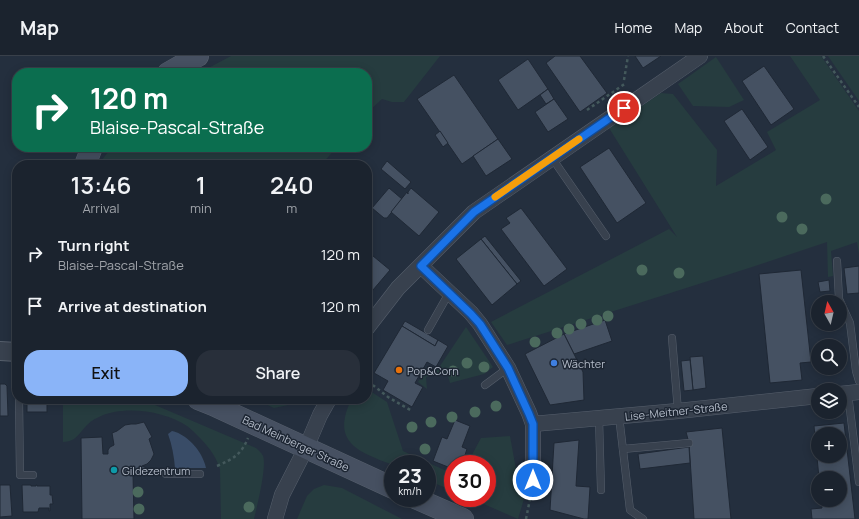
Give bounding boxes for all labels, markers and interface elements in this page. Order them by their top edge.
text: Map [20,15,59,41]
text: Home [615,18,652,37]
text: Map [674,18,702,37]
text: About [724,18,764,37]
text: Contact [786,18,839,37]
text: 120 m [90,79,168,117]
icon: right [24,84,76,136]
pin [607,91,641,125]
icon: arrive [613,97,635,119]
text: Blaise-Pascal-Straße [90,115,264,139]
text: 13:46 [70,168,132,201]
text: 1 [196,168,206,201]
text: 240 [270,168,314,201]
text: Arrival [82,199,120,217]
text: min [190,199,212,217]
text: m [286,199,297,217]
text: Turn right [58,235,129,256]
icon: right [24,243,46,265]
text: 120 m [321,244,360,265]
text: Blaise-Pascal-Straße [58,256,184,274]
icon: arrive [24,295,46,317]
north arrow [811,295,847,331]
map controls [811,295,847,507]
text: Arrive at destination [58,296,207,317]
text: 120 m [321,296,360,317]
button: search [811,339,847,375]
button: Exit [24,350,188,396]
button: Share [196,350,360,396]
place label: Wächter [562,356,605,371]
marker: Wächter [549,358,559,368]
place label: Pop&Corn [407,363,459,378]
marker: Pop&Corn [394,365,404,375]
button: layers [811,383,847,419]
street label: Lise-Meitner-Straße [624,398,729,424]
street label: Bad Meinberger Straße [240,412,352,475]
button: + [811,427,847,463]
speed limit sign: 30 [444,455,496,507]
position arrow [512,459,554,501]
text: 23 [398,462,422,489]
place label: Gildezentrum [122,463,190,478]
marker: Gildezentrum [109,465,119,475]
button: − [811,471,847,507]
text: km/h [398,484,422,498]

